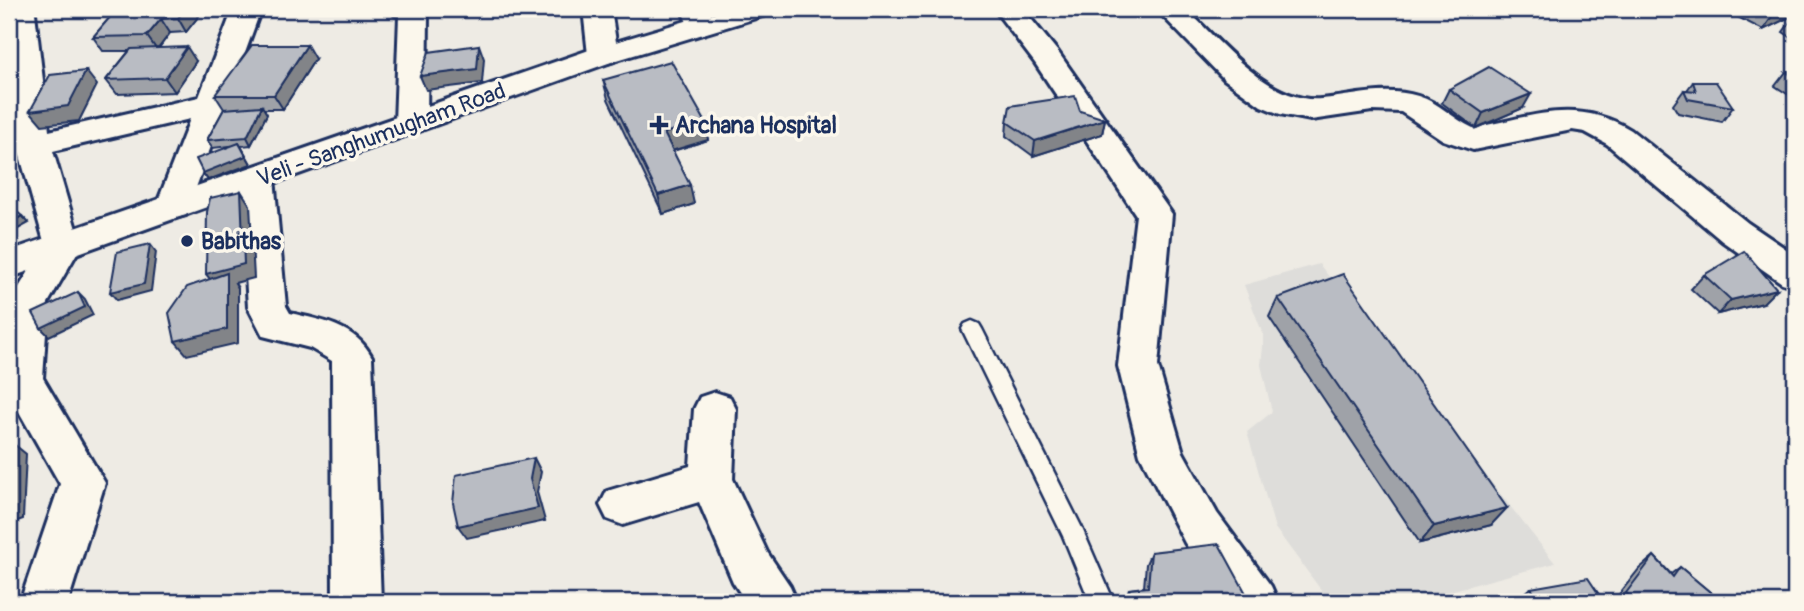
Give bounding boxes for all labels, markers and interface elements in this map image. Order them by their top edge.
street label: Veli - Sanghumugham Road [253,76,510,193]
place label: Archana Hospital [675,111,837,140]
marker: Archana Hospital [649,115,669,135]
place label: Babithas [201,227,282,256]
marker: Babithas [179,233,195,249]

